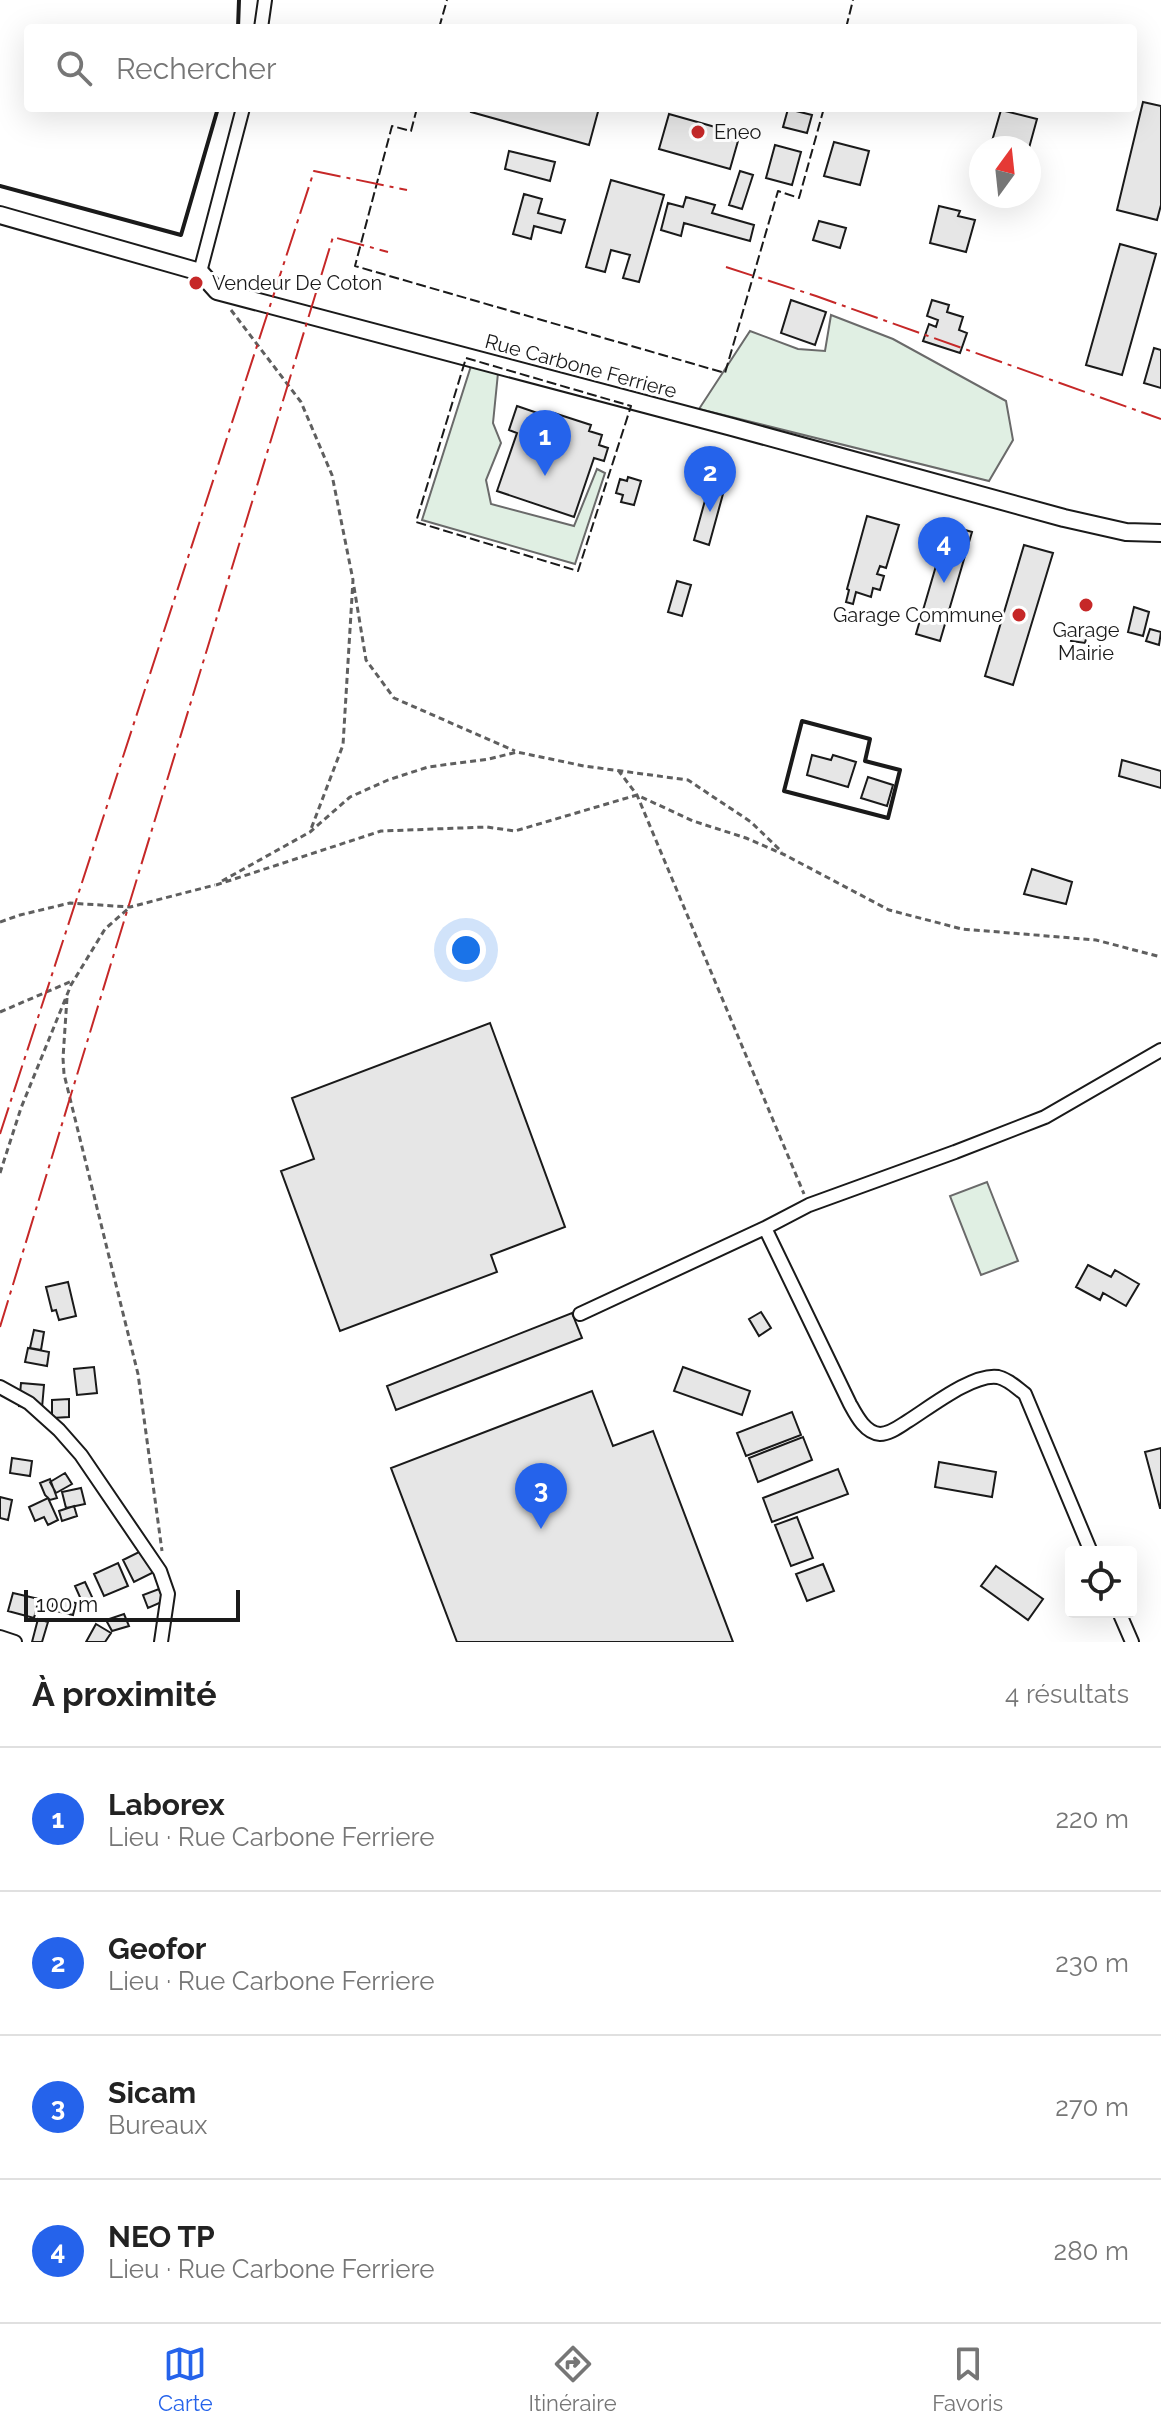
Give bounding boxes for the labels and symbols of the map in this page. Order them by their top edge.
place label: Eneo [714,120,761,144]
marker: Eneo [689,123,707,141]
north arrow [969,136,1041,208]
place label: Vendeur De Coton [212,271,382,295]
marker: Vendeur De Coton [187,274,205,292]
street label: Rue Carbone Ferriere [483,329,680,403]
pin: 1 [519,410,571,476]
pin: 2 [684,446,736,512]
pin: 4 [918,517,970,583]
marker: Garage Mairie [1077,596,1095,614]
place label: Garage Commune [833,603,1003,627]
marker: Garage Commune [1010,606,1028,624]
place label: Garage Mairie [1052,618,1120,665]
your location [446,930,486,970]
pin: 3 [515,1463,567,1529]
scale bar [24,1586,240,1622]

